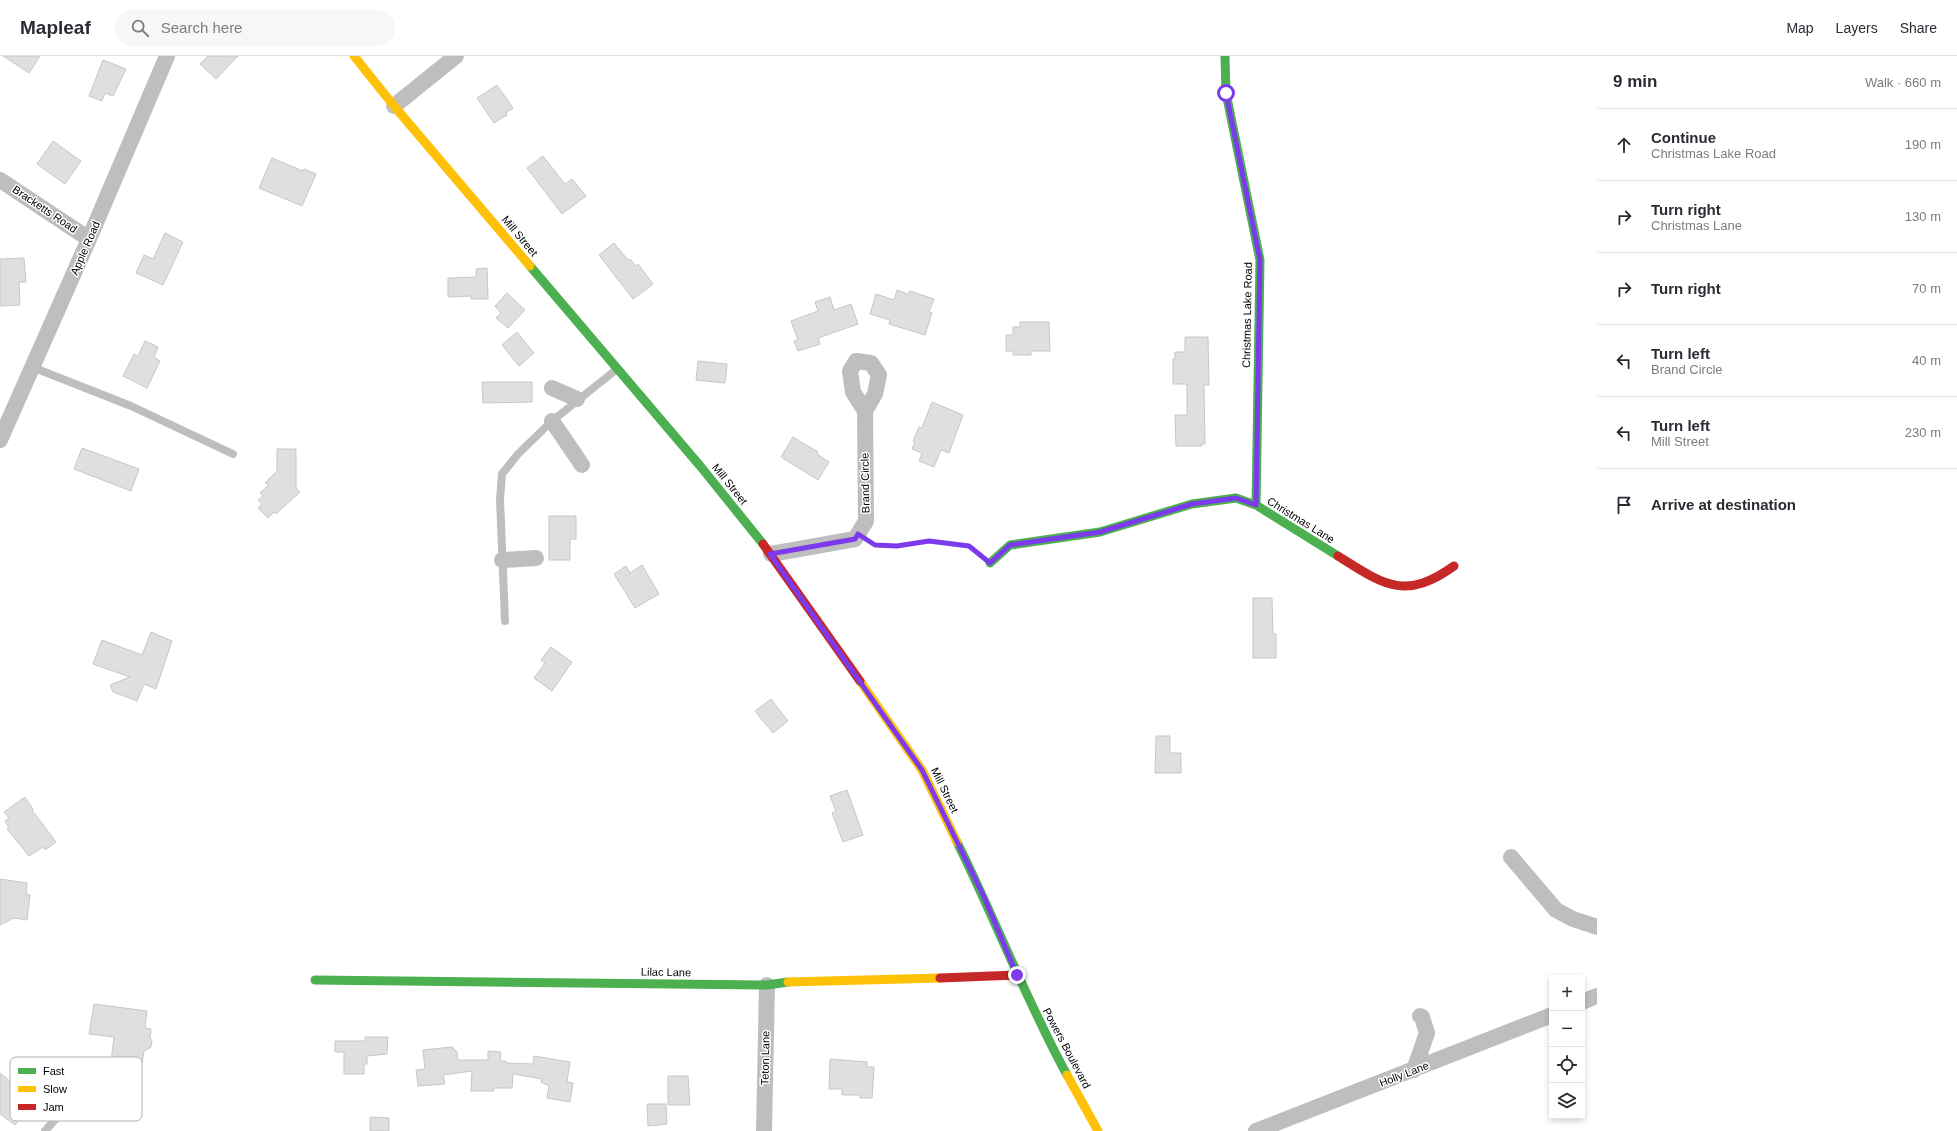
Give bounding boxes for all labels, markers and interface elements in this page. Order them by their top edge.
search box [115,10,395,46]
text: Mapleaf [20,17,91,38]
icon: search [129,17,151,39]
text: Search here [161,19,242,36]
text: Map [1786,20,1814,36]
text: Layers [1836,20,1878,36]
text: Share [1900,20,1937,36]
text: 9 min [1613,72,1657,91]
text: Walk · 660 m [1865,75,1941,90]
route start [1217,84,1235,102]
text: Continue [1651,129,1716,146]
icon: ahead [1613,134,1635,156]
text: 190 m [1905,137,1941,152]
text: Christmas Lake Road [1651,146,1776,161]
street label: Bracketts Road [10,183,80,235]
text: Turn right [1651,201,1721,218]
icon: right [1613,206,1635,228]
text: 130 m [1905,209,1941,224]
street label: Mill Street [500,213,540,259]
text: Christmas Lane [1651,218,1742,233]
street label: Apple Road [68,219,102,277]
street label: Christmas Lake Road [1240,262,1254,368]
icon: right [1613,278,1635,300]
text: Turn right [1651,280,1721,297]
text: 70 m [1912,281,1941,296]
text: Turn left [1651,345,1710,362]
icon: left [1613,350,1635,372]
text: 40 m [1912,353,1941,368]
text: Brand Circle [1651,362,1723,377]
text: Turn left [1651,417,1710,434]
icon: left [1613,422,1635,444]
text: 230 m [1905,425,1941,440]
text: Mill Street [1651,434,1709,449]
street label: Brand Circle [858,453,872,513]
street label: Mill Street [710,461,750,507]
street label: Christmas Lane [1265,494,1337,546]
icon: arrive [1613,494,1635,516]
text: Arrive at destination [1651,496,1796,513]
street label: Mill Street [929,765,961,815]
street label: Lilac Lane [641,966,691,978]
route end [1008,966,1026,984]
map controls [1549,975,1585,1119]
button: + [1549,975,1585,1011]
street label: Powers Boulevard [1041,1006,1093,1090]
button: − [1549,1011,1585,1047]
street label: Teton Lane [759,1031,771,1085]
button: locate [1549,1047,1585,1083]
legend [10,1057,142,1121]
street label: Holly Lane [1378,1059,1430,1089]
text: Fast [43,1065,64,1077]
text: Slow [43,1083,67,1095]
button: layers [1549,1083,1585,1119]
text: Jam [43,1101,64,1113]

